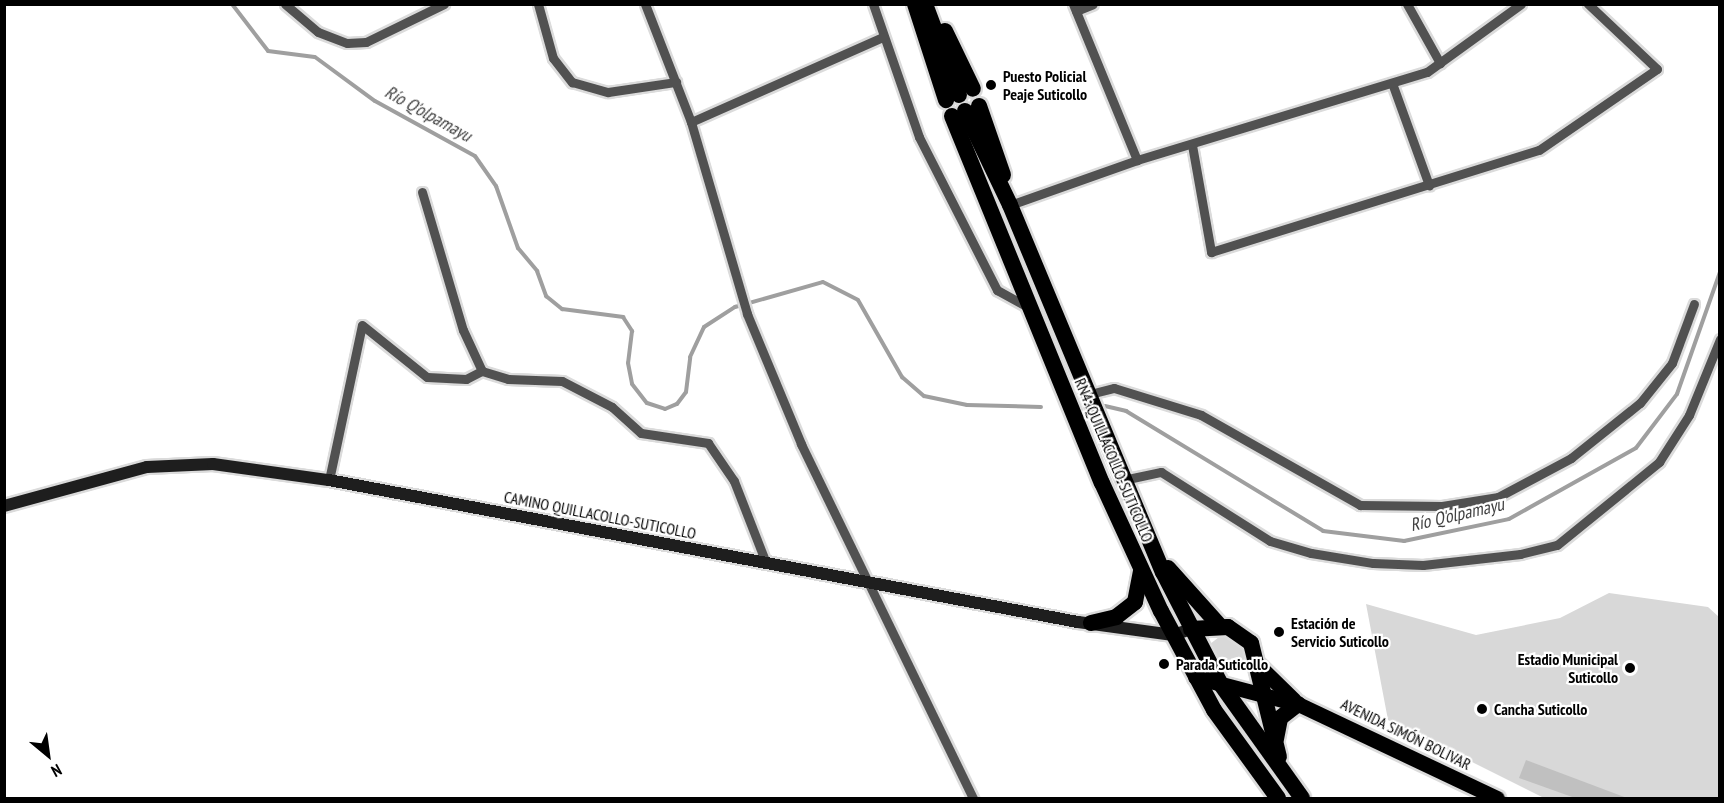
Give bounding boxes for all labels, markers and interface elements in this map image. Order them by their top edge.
place label: Puesto Policial Peaje Suticollo [1003,66,1087,104]
marker: Puesto Policial Peaje Suticollo [984,78,998,92]
water label: Río Q'olpamayu [381,81,475,147]
street label: RN4: QUILLACOLLO-SUTICOLLO [1071,375,1157,545]
street label: CAMINO QUILLACOLLO-SUTICOLLO [502,487,698,543]
water label: Río Q'olpamayu [1408,494,1506,536]
place label: Estación de Servicio Suticollo [1291,613,1389,651]
marker: Estación de Servicio Suticollo [1272,625,1286,639]
place label: Estadio Municipal Suticollo [1518,649,1618,687]
place label: Parada Suticollo [1176,654,1268,674]
marker: Parada Suticollo [1157,657,1171,671]
marker: Estadio Municipal Suticollo [1623,661,1637,675]
street label: AVENIDA SIMÓN BOLIVAR [1338,694,1474,774]
place label: Cancha Suticollo [1494,699,1587,719]
marker: Cancha Suticollo [1475,702,1489,716]
north arrow [18,725,78,785]
text: N [48,760,65,782]

